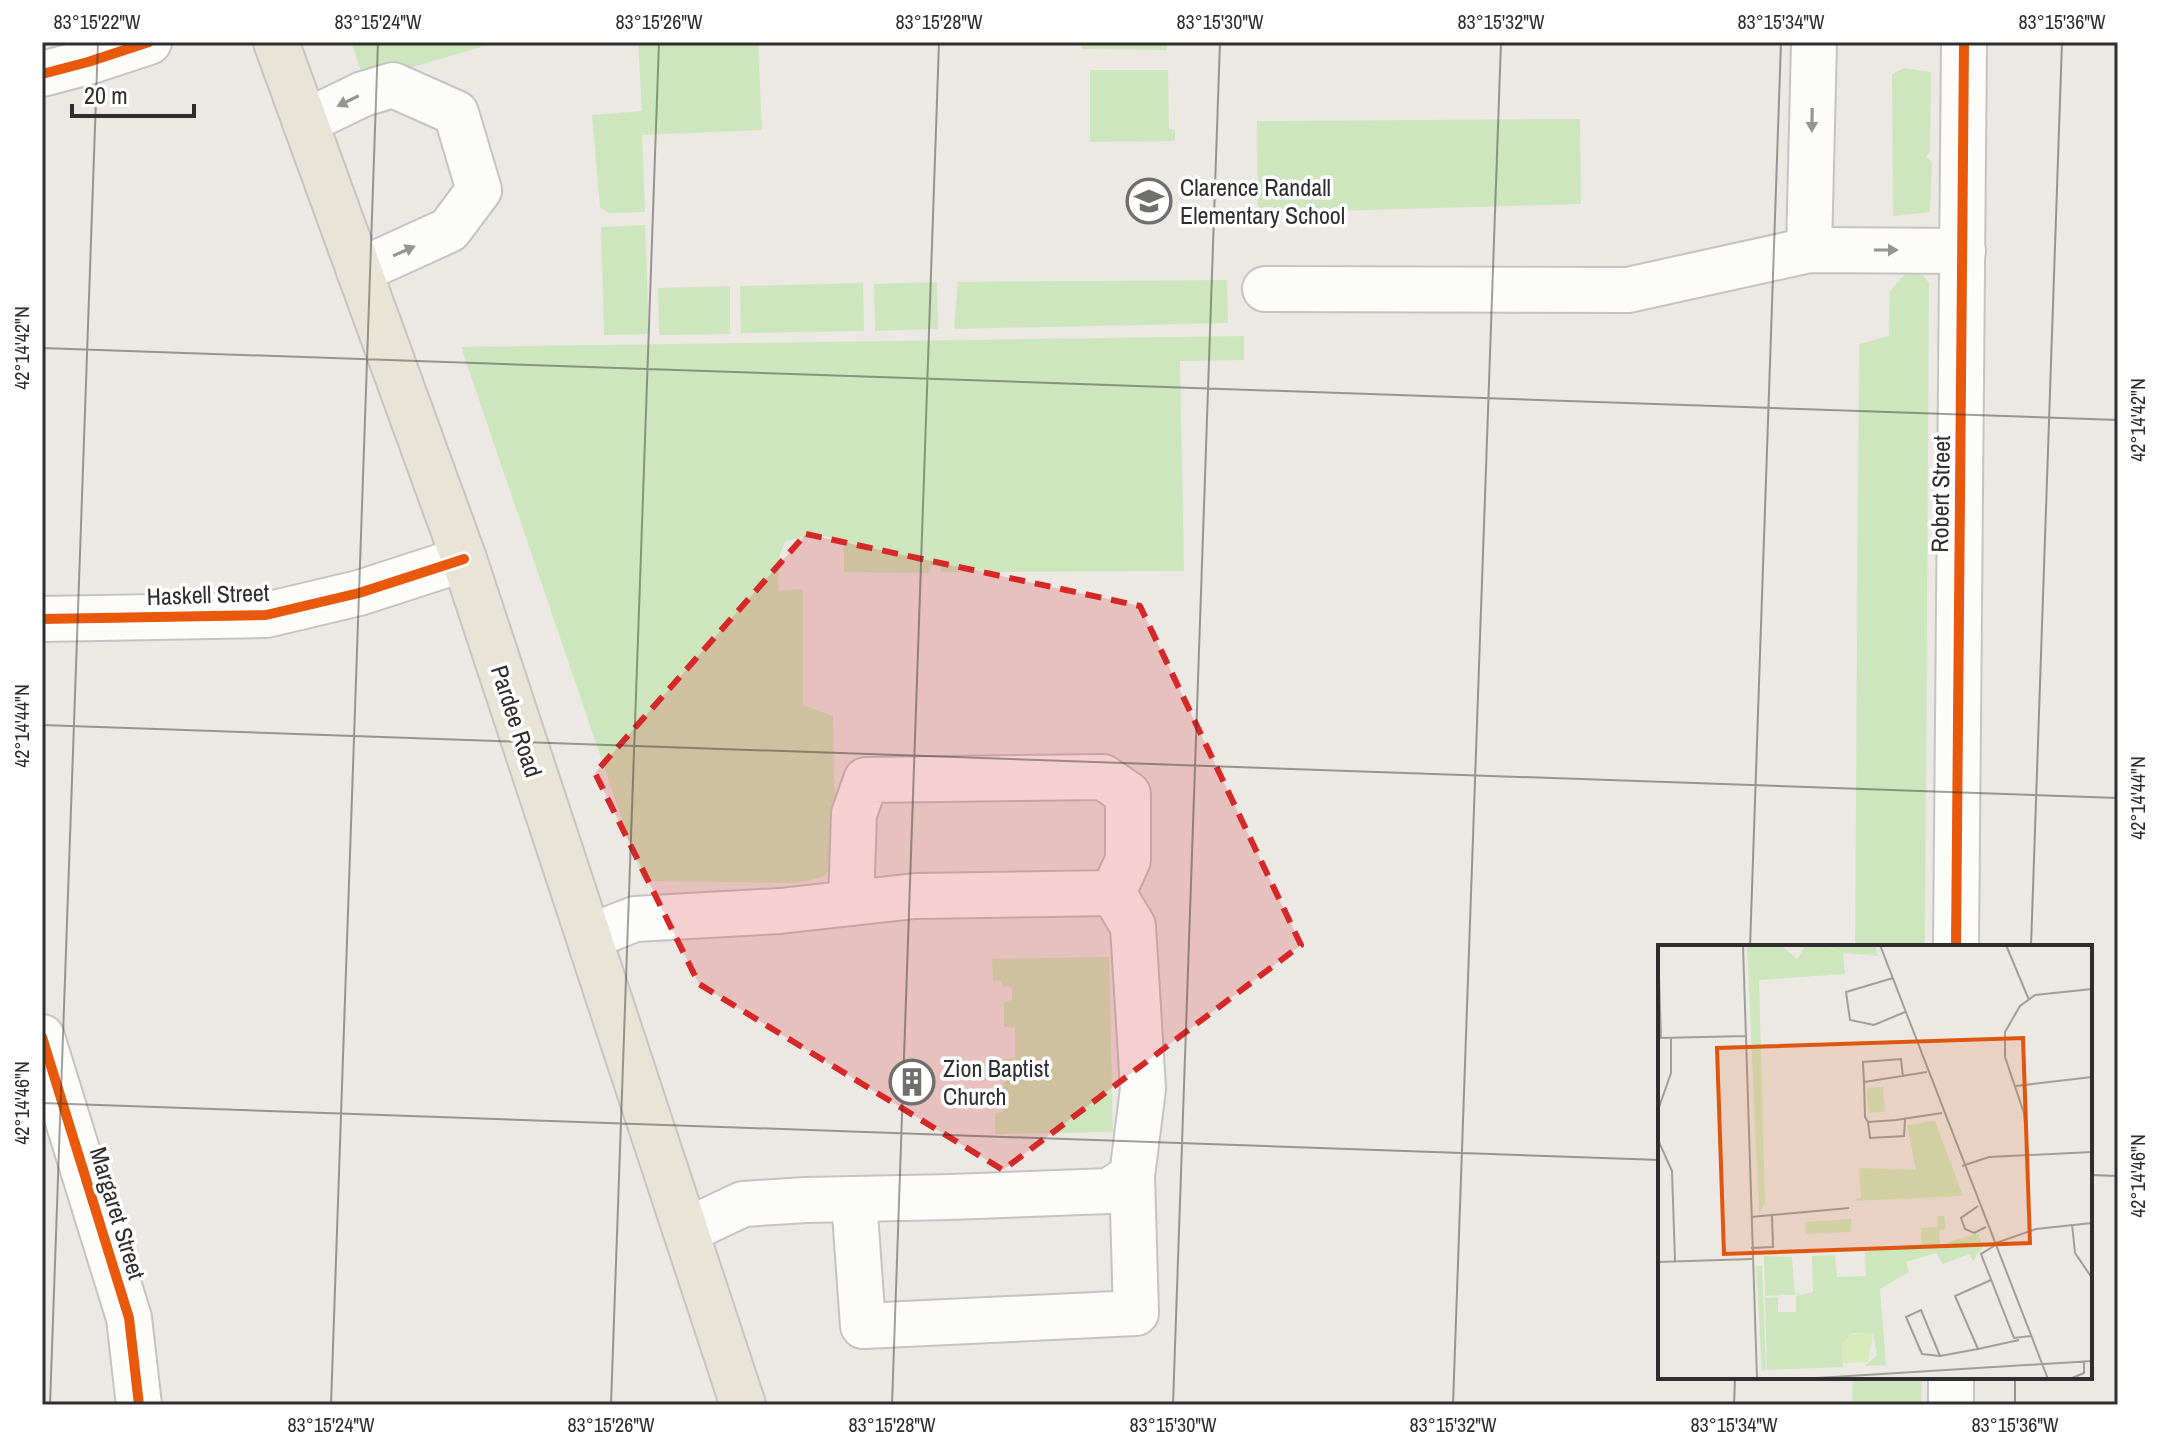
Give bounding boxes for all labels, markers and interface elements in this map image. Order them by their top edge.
text: 83°15'22"W [53,8,141,35]
text: 83°15'24"W [334,8,422,35]
text: 83°15'26"W [615,8,703,35]
text: 83°15'28"W [895,8,983,35]
text: 83°15'30"W [1176,8,1264,35]
text: 83°15'32"W [1457,8,1545,35]
text: 83°15'34"W [1737,8,1825,35]
text: 83°15'36"W [2018,8,2106,35]
scale bar [72,68,194,118]
text: 20 m [84,79,128,111]
one-way arrow [336,94,359,108]
one-way arrow [1806,108,1818,133]
place label: Clarence Randall Elementary School [1180,171,1345,231]
school or university icon: Clarence Randall Elementary School [1125,177,1173,225]
one-way arrow [1874,244,1899,256]
one-way arrow [392,245,416,258]
text: 42°14'42"N [8,306,35,390]
text: 42°14'42"N [2124,378,2151,462]
street label: Robert Street [1923,435,1957,553]
street label: Haskell Street [146,576,270,612]
street label: Pardee Road [484,661,550,781]
text: 42°14'44"N [8,684,35,768]
text: 42°14'44"N [2124,756,2151,840]
inset map [1658,945,2092,1379]
place label: Zion Baptist Church [943,1052,1050,1112]
building icon: Zion Baptist Church [888,1058,936,1106]
text: 42°14'46"N [8,1061,35,1145]
text: 42°14'46"N [2124,1134,2151,1218]
street label: Margaret Street [83,1143,153,1284]
text: 83°15'24"W [287,1411,375,1438]
text: 83°15'26"W [567,1411,655,1438]
text: 83°15'28"W [848,1411,936,1438]
text: 83°15'30"W [1129,1411,1217,1438]
text: 83°15'32"W [1409,1411,1497,1438]
text: 83°15'34"W [1690,1411,1778,1438]
text: 83°15'36"W [1971,1411,2059,1438]

